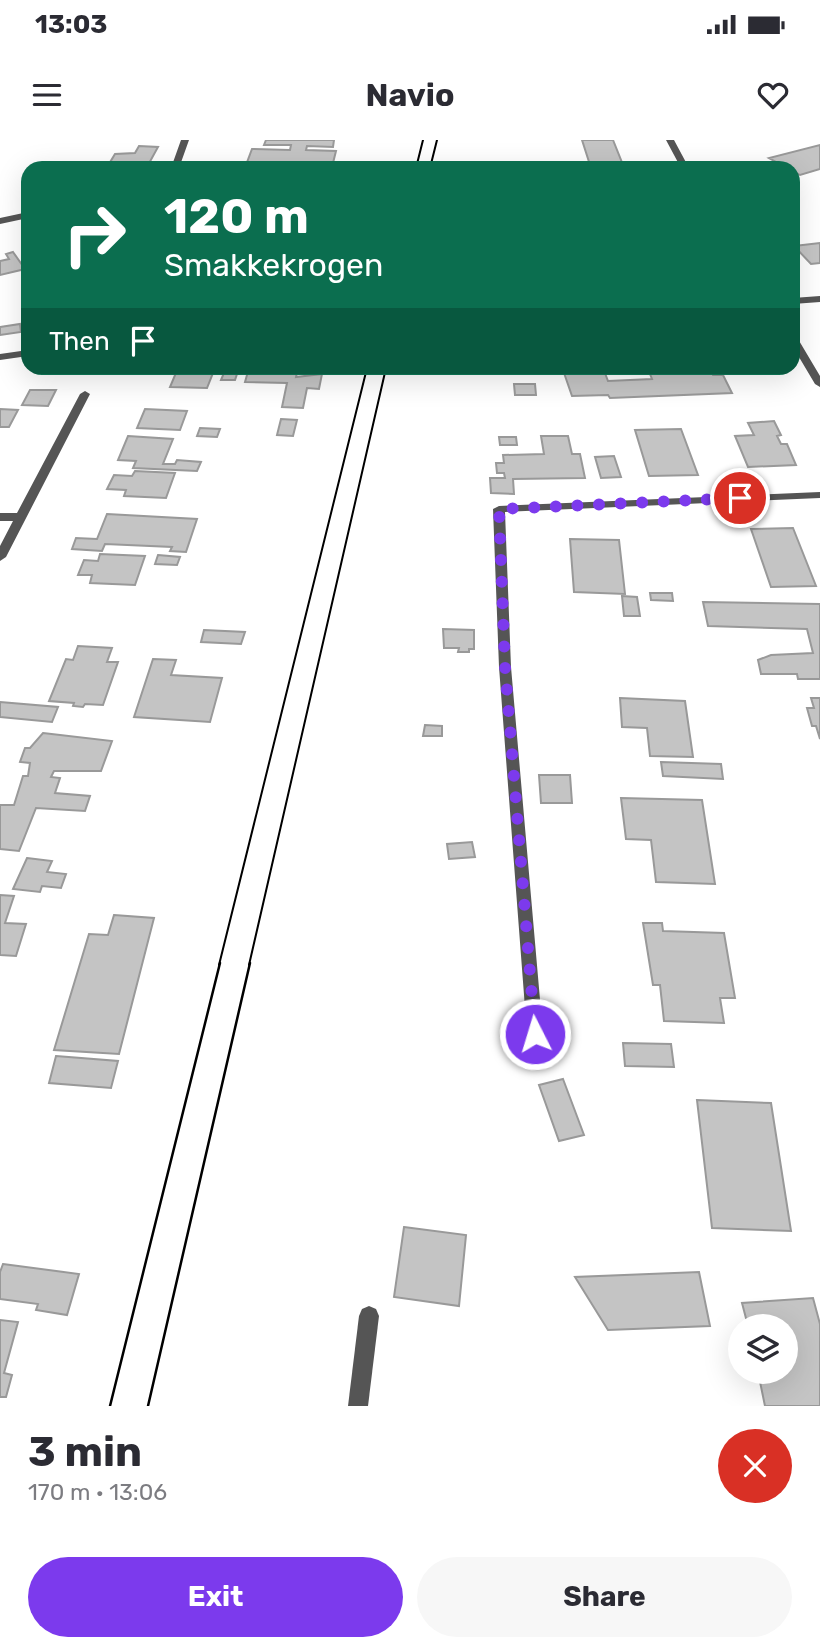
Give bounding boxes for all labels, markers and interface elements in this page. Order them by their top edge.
text: 13:03 [35,9,107,40]
icon: menu [28,76,66,114]
text: Navio [365,76,455,114]
icon: heart [754,76,792,114]
text: 120 m [164,187,309,245]
icon: right [49,189,140,280]
text: Smakkekrogen [164,246,383,284]
icon: arrive [124,322,162,360]
text: Then [49,326,110,357]
pin [710,468,770,528]
icon: arrive [721,479,759,517]
position arrow [498,997,572,1071]
map controls [728,1314,798,1384]
button: layers [728,1314,798,1384]
text: 3 min [28,1427,142,1477]
button: close [718,1429,792,1503]
text: 170 m · 13:06 [28,1478,167,1506]
button: Exit [28,1557,403,1637]
button: Share [417,1557,792,1637]

